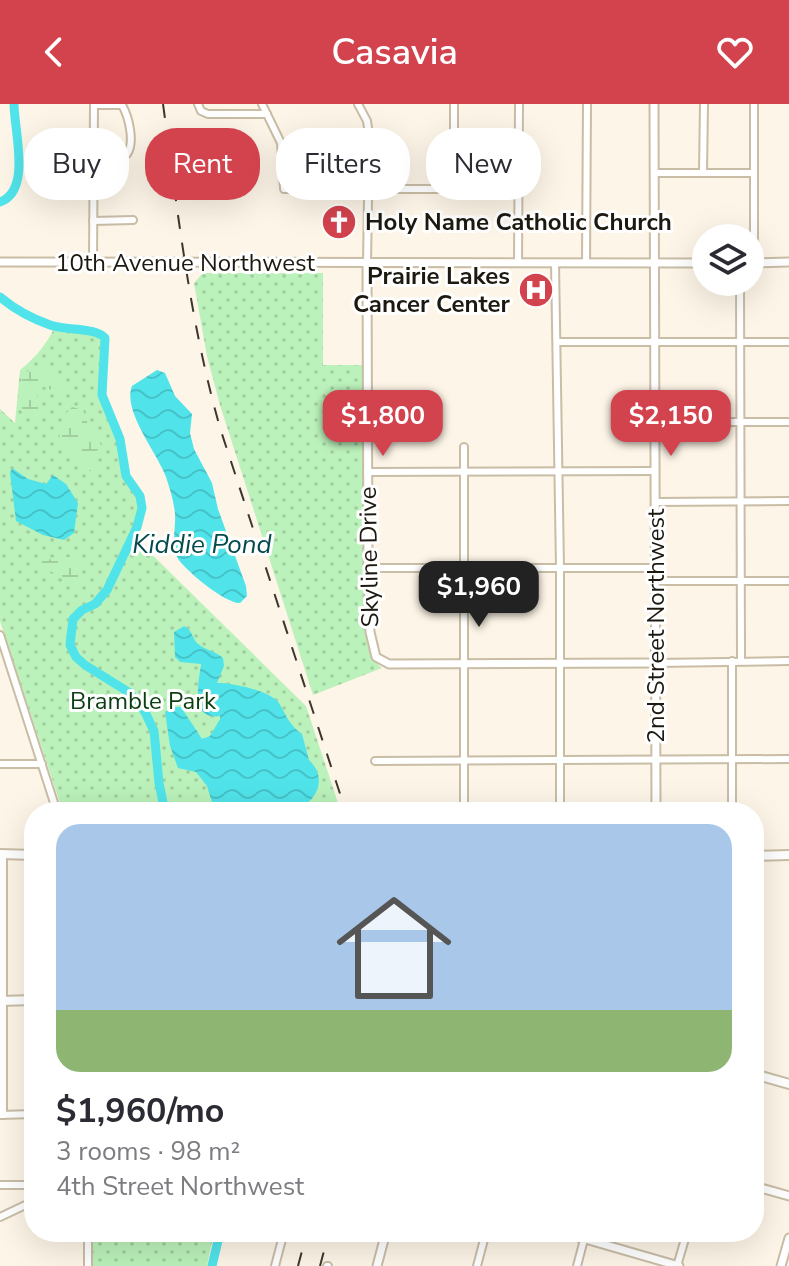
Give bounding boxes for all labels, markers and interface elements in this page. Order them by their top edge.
text: Casavia [331,28,458,77]
icon: back [32,30,76,74]
icon: heart [713,30,757,74]
chip: Buy [24,128,129,200]
chip: Rent [145,128,260,200]
chip: Filters [276,128,410,200]
chip: New [426,128,541,200]
church icon: Holy Name Catholic Church [320,203,358,241]
place label: Holy Name Catholic Church [365,206,672,238]
map controls [692,224,764,296]
button: layers [692,224,764,296]
street label: 10th Avenue Northwest [55,247,315,279]
place label: Prairie Lakes Cancer Center [353,260,511,320]
hospital icon: Prairie Lakes Cancer Center [517,271,555,309]
pin: $1,800 [318,390,448,458]
pin: $2,150 [606,390,736,458]
text: $1,800 [341,398,425,433]
text: $2,150 [629,398,713,433]
street label: Skyline Drive [352,486,386,628]
street label: 2nd Street Northwest [640,508,672,743]
water label: Kiddie Pond [132,527,273,562]
pin: $1,960 [414,561,544,629]
text: $1,960 [437,569,521,604]
park label: Bramble Park [70,685,217,717]
icon: home [322,876,466,1020]
text: $1,960/mo [56,1088,224,1134]
text: 3 rooms · 98 m² [56,1134,240,1169]
text: 4th Street Northwest [56,1169,304,1204]

